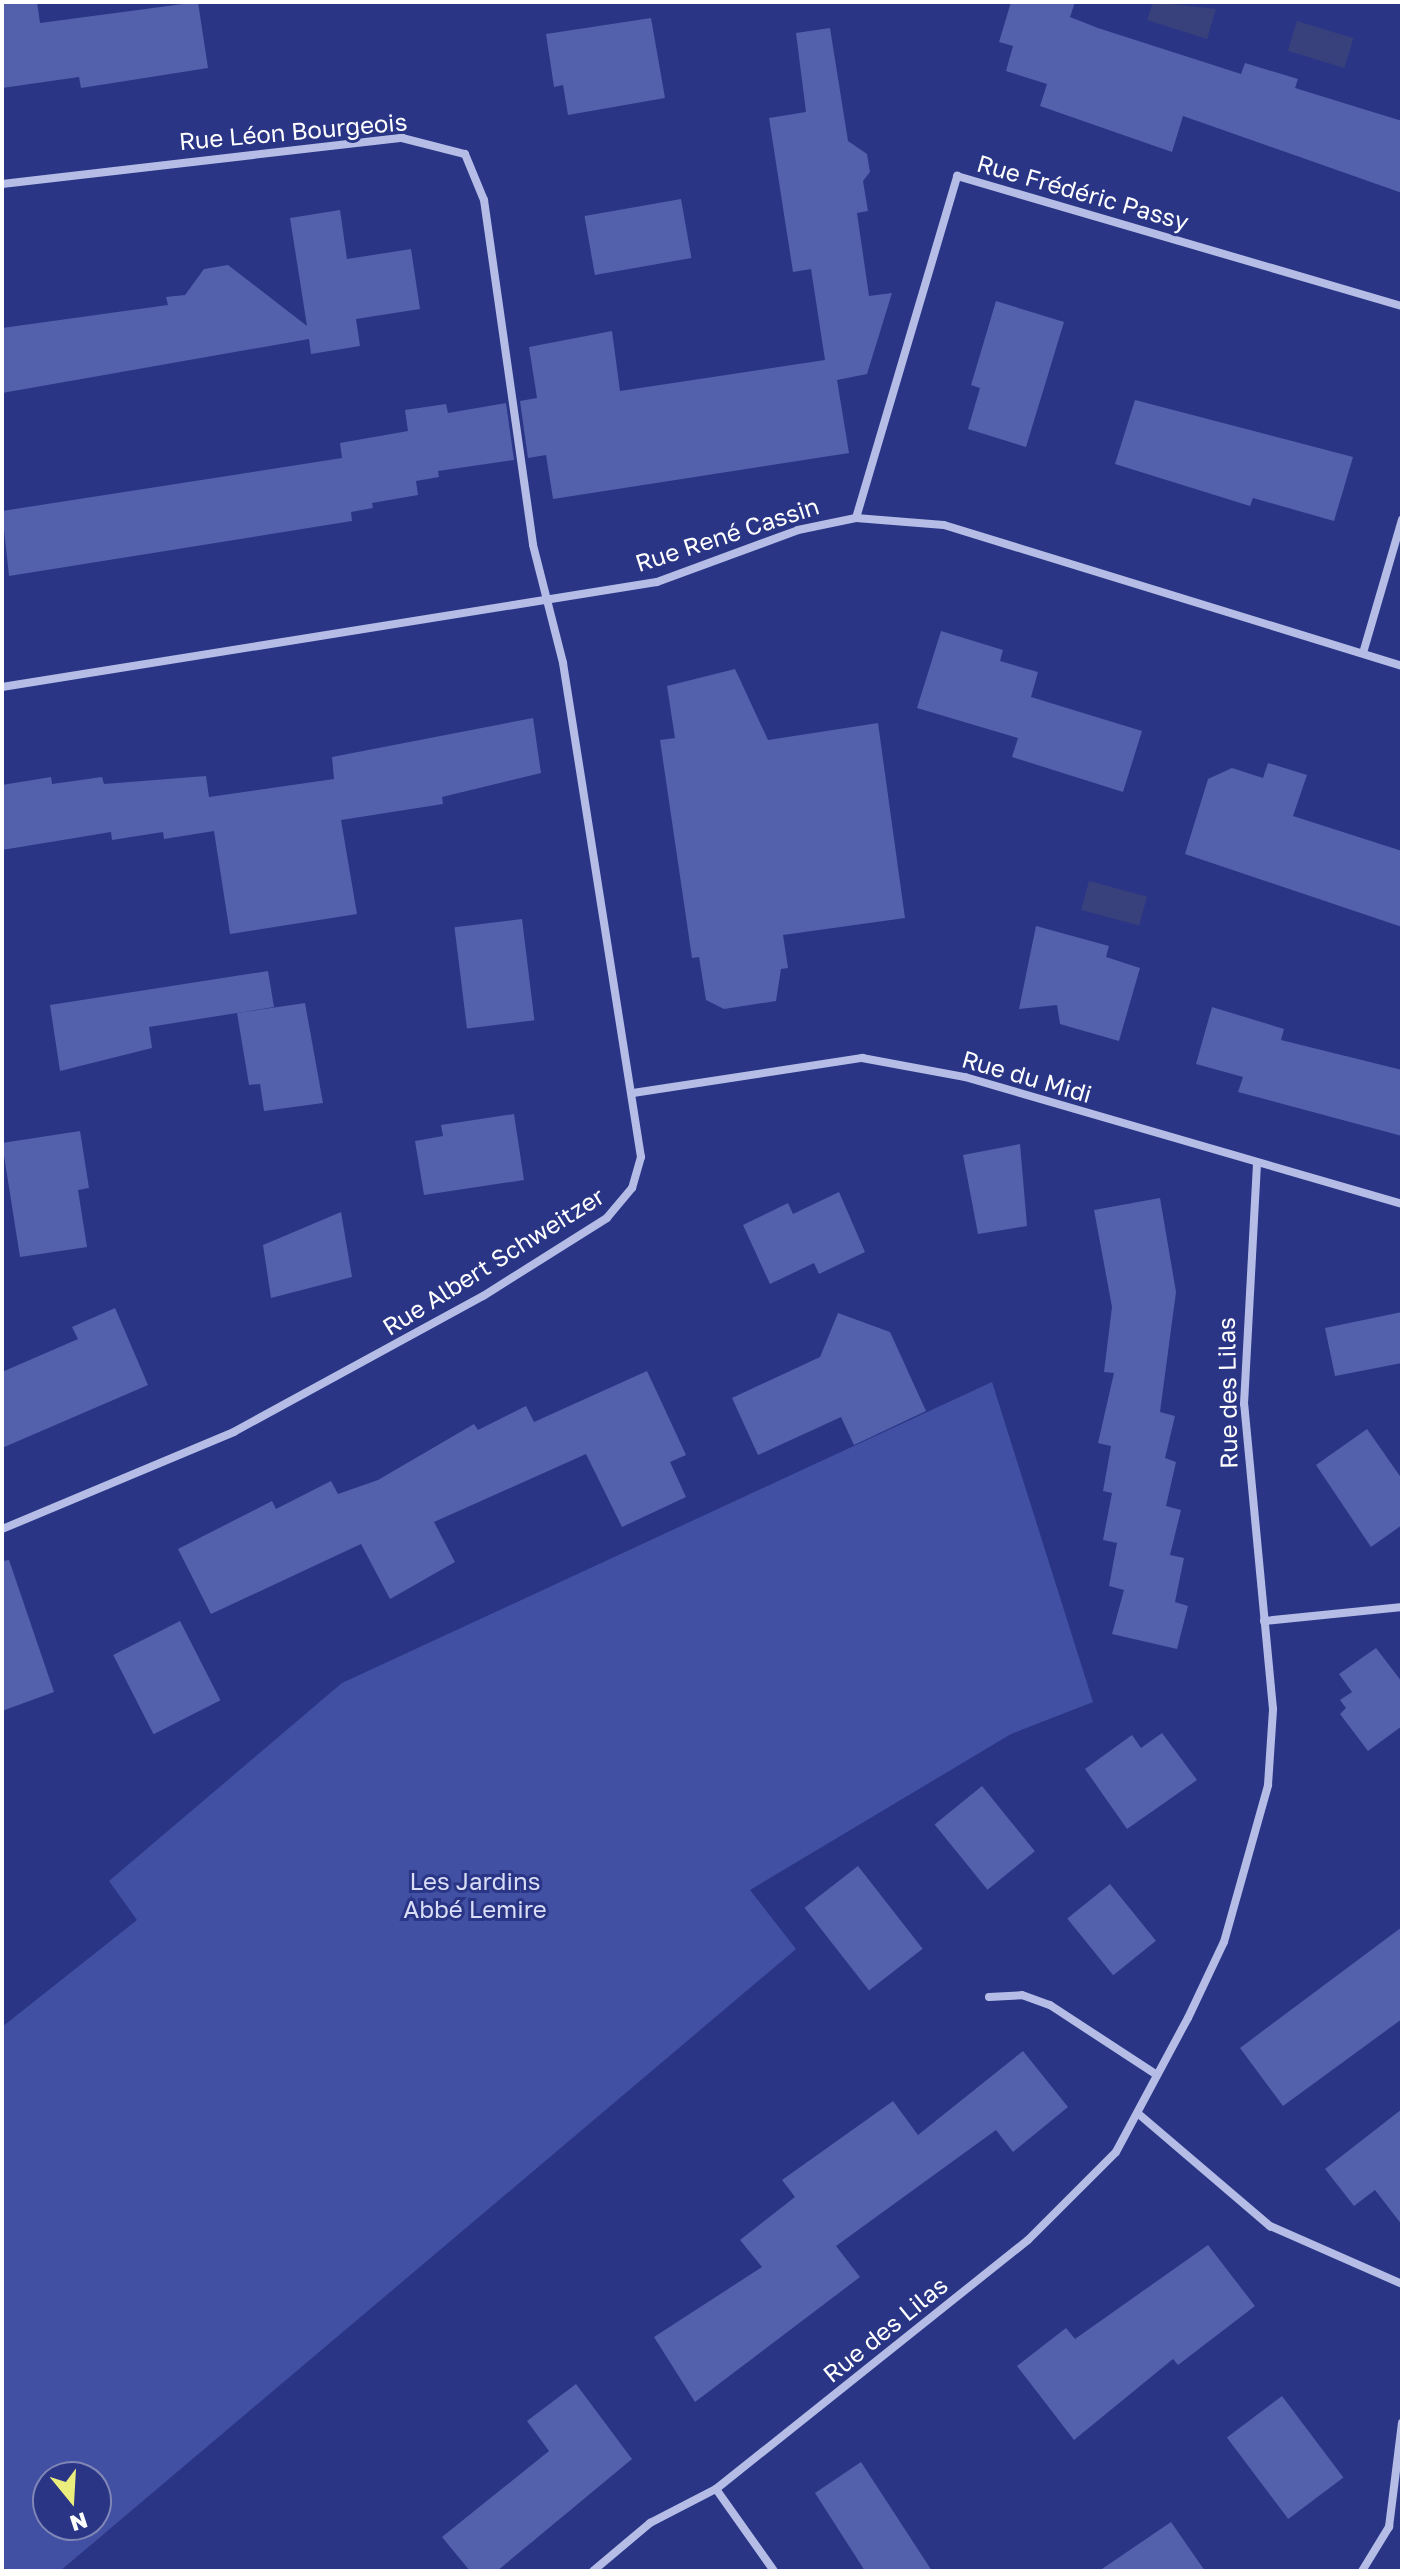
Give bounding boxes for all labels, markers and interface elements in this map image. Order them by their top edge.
street label: Rue Léon Bourgeois [178,107,408,155]
street label: Rue Frédéric Passy [974,148,1192,236]
street label: Rue René Cassin [631,491,823,577]
street label: Rue du Midi [959,1044,1095,1108]
street label: Rue Albert Schweitzer [377,1181,609,1341]
street label: Rue des Lilas [1211,1317,1243,1469]
park label: Les Jardins Abbé Lemire [403,1867,547,1923]
street label: Rue des Lilas [817,2270,953,2388]
north arrow [32,2461,112,2541]
text: N [67,2507,91,2538]

